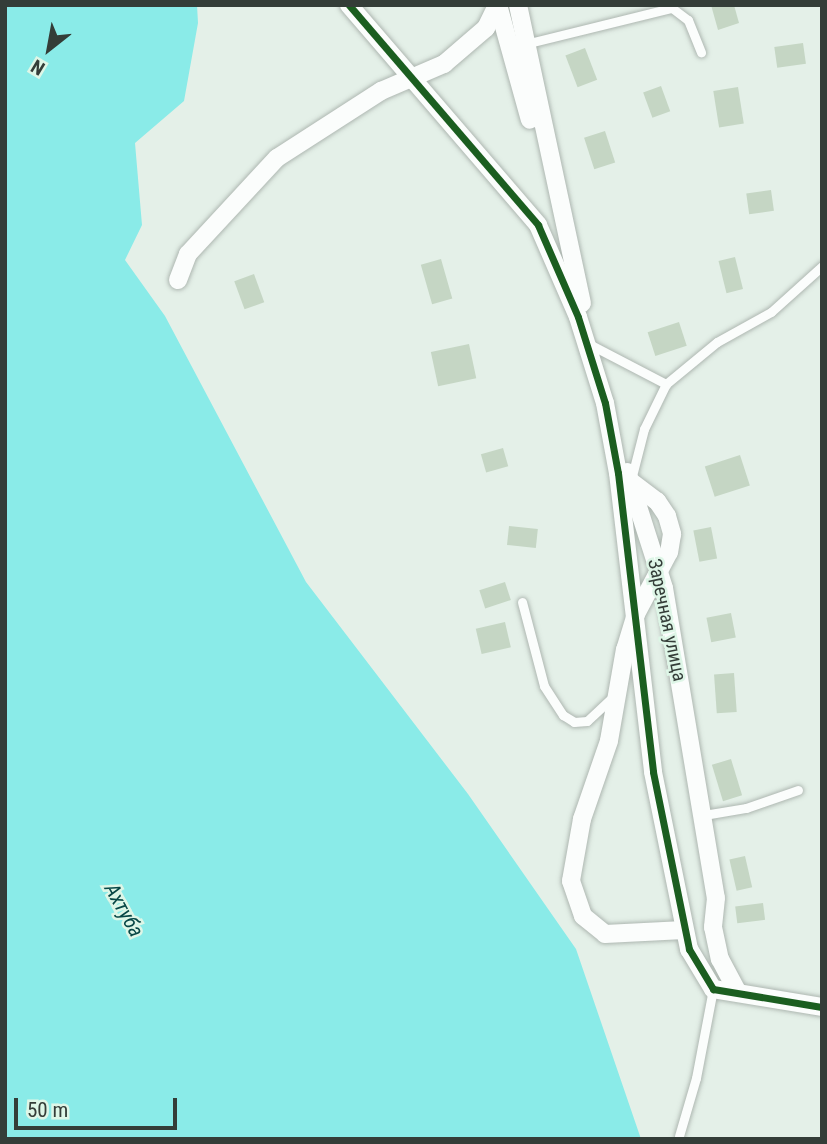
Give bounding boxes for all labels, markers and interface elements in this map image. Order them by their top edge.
north arrow [14,14,84,84]
text: N [27,55,49,80]
street label: Заречная улица [643,557,691,683]
water label: Ахтуба [99,879,149,941]
scale bar [18,1084,180,1128]
text: 50 m [27,1098,68,1122]

